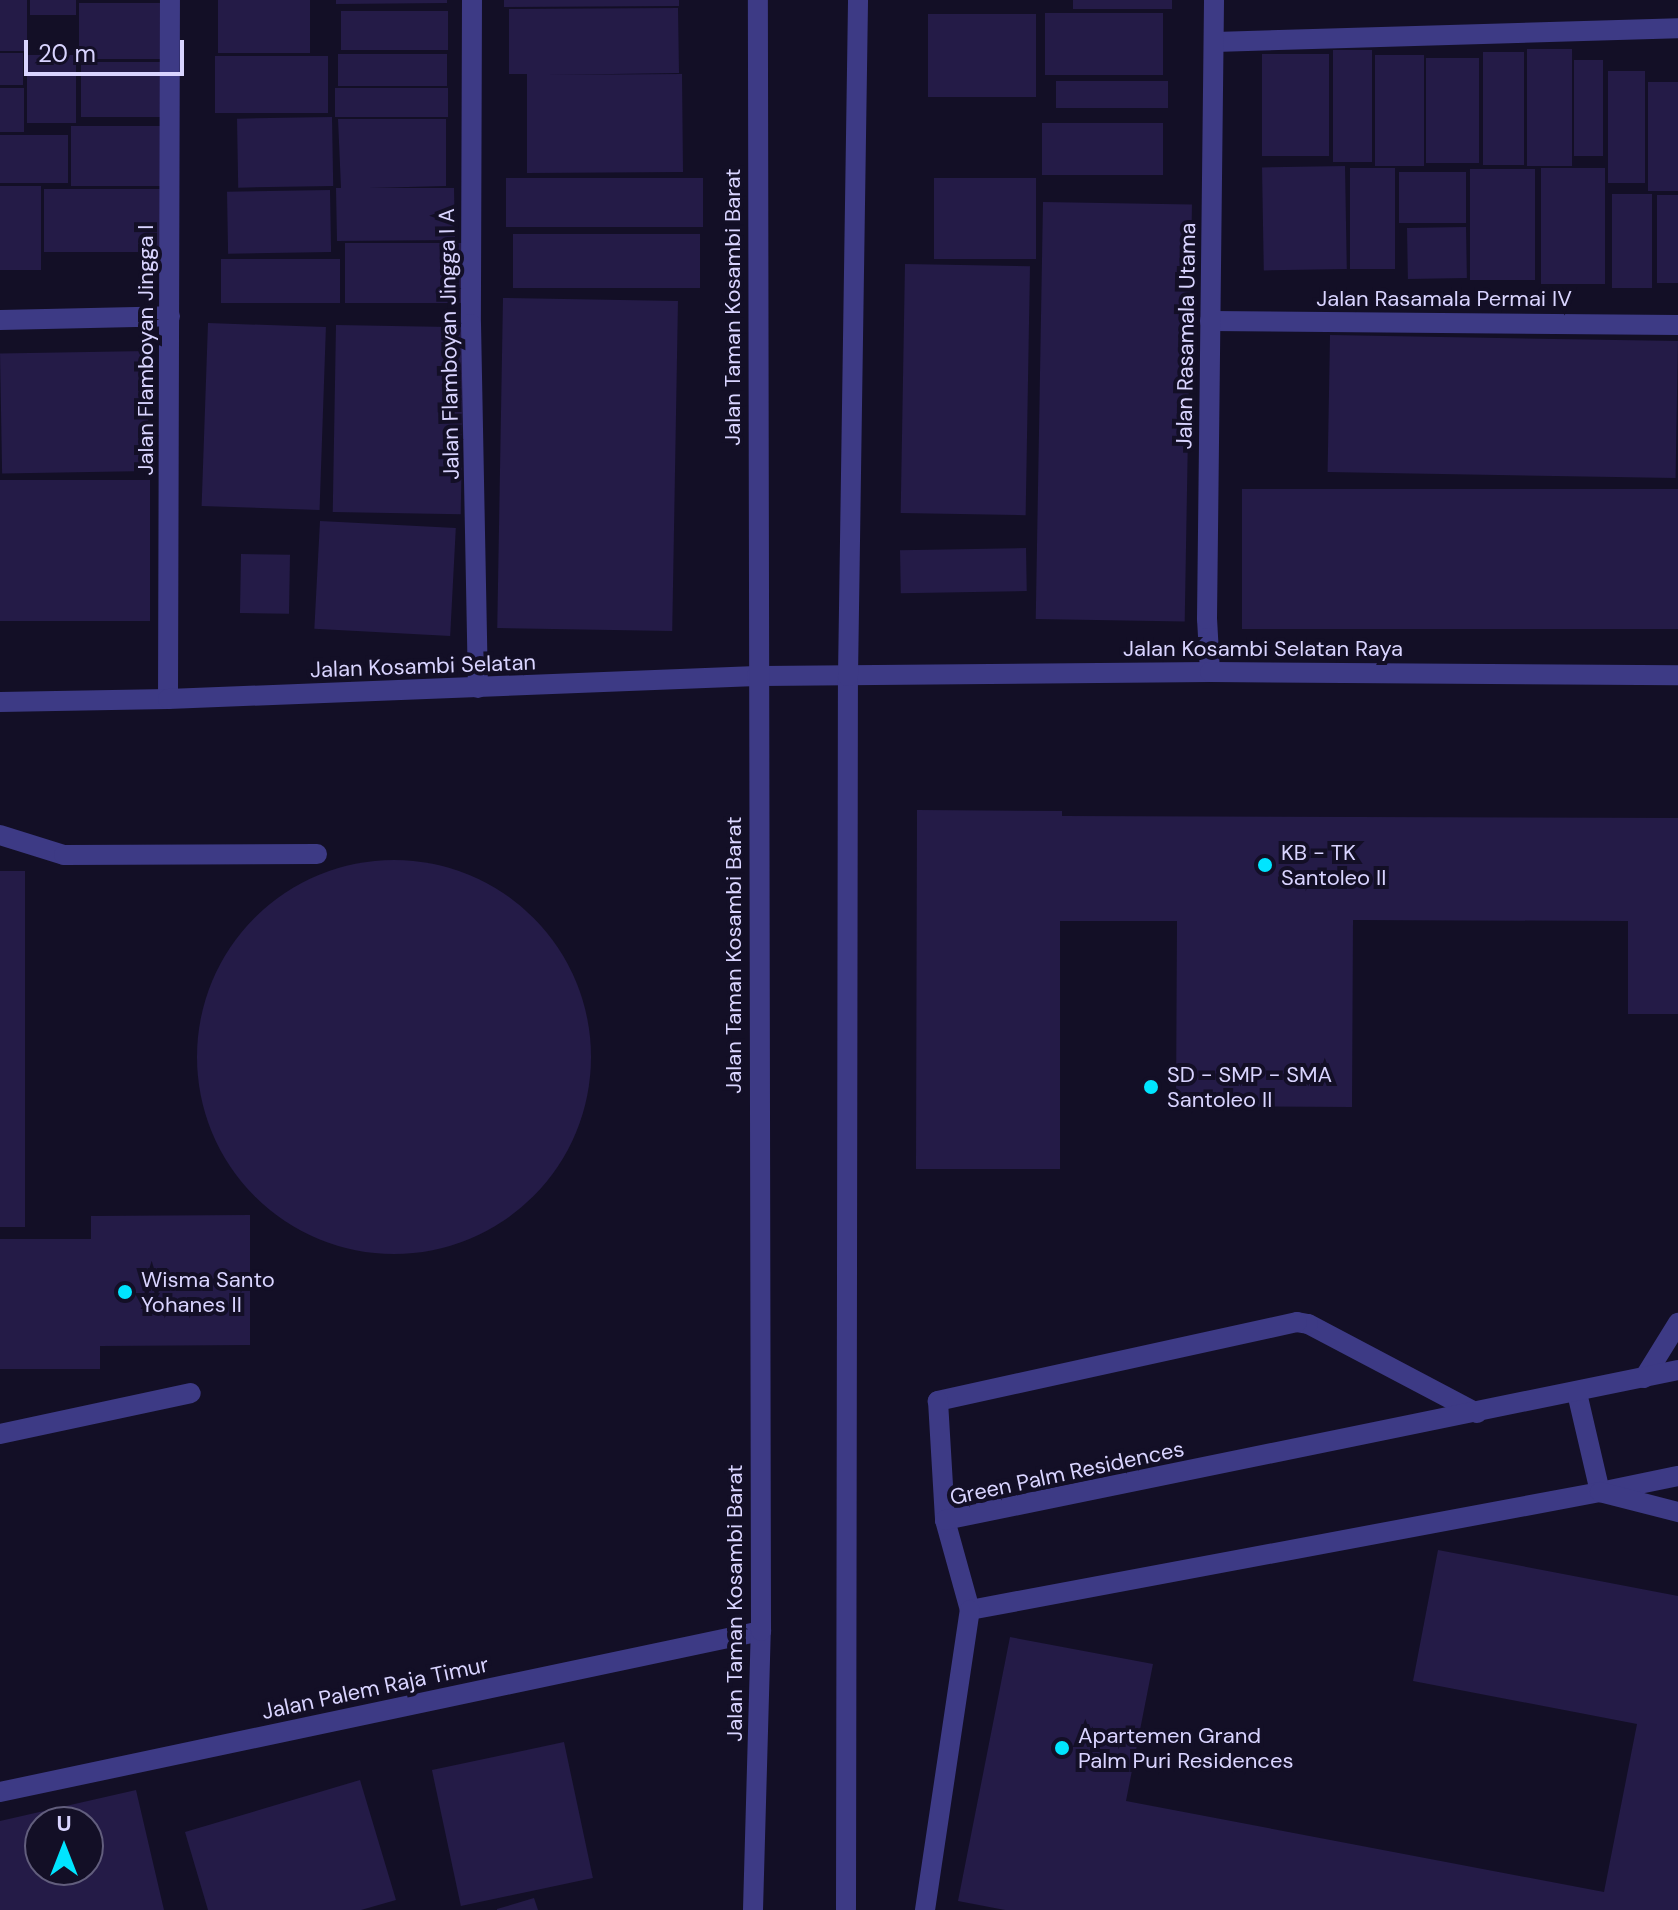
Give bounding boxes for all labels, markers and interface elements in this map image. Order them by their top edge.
scale bar [28,24,188,74]
text: 20 m [38,38,96,69]
street label: Jalan Taman Kosambi Barat [720,168,746,446]
street label: Jalan Flamboyan Jingga I A [433,208,465,480]
street label: Jalan Rasamala Utama [1171,222,1201,450]
street label: Jalan Flamboyan Jingga I [133,225,159,475]
street label: Jalan Rasamala Permai IV [1316,286,1572,312]
street label: Jalan Kosambi Selatan Raya [1123,636,1403,662]
street label: Jalan Kosambi Selatan [310,649,536,683]
street label: Jalan Taman Kosambi Barat [721,816,747,1094]
place label: KB - TK Santoleo II [1281,839,1386,890]
marker: KB - TK Santoleo II [1256,856,1274,874]
place label: SD - SMP - SMA Santoleo II [1167,1061,1332,1112]
marker: SD - SMP - SMA Santoleo II [1142,1078,1160,1096]
place label: Wisma Santo Yohanes II [141,1266,275,1318]
marker: Wisma Santo Yohanes II [116,1283,134,1301]
street label: Green Palm Residences [948,1435,1186,1511]
street label: Jalan Taman Kosambi Barat [722,1464,748,1742]
street label: Jalan Palem Raja Timur [259,1651,491,1725]
place label: Apartemen Grand Palm Puri Residences [1078,1722,1293,1774]
marker: Apartemen Grand Palm Puri Residences [1053,1739,1071,1757]
north arrow [24,1806,104,1886]
text: U [56,1809,72,1838]

